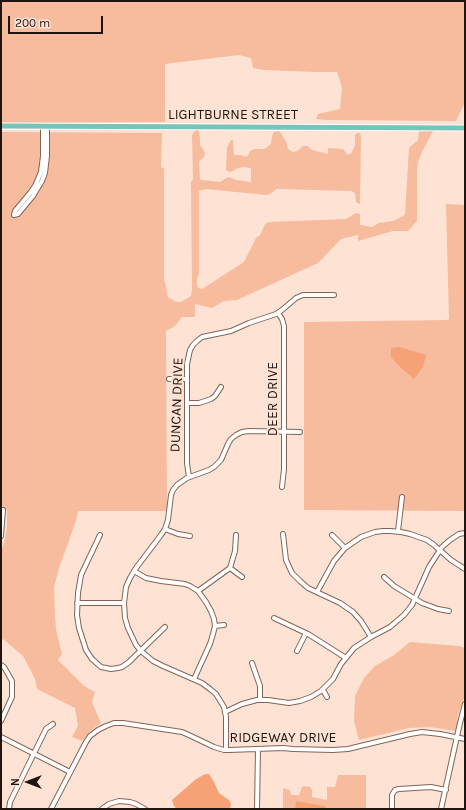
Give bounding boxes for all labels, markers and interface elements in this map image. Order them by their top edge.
scale bar [10,8,105,34]
text: 200 m [15,16,50,30]
street label: LIGHTBURNE STREET [168,107,298,123]
street label: DUNCAN DRIVE [167,357,187,453]
street label: DEER DRIVE [265,362,281,436]
street label: RIDGEWAY DRIVE [230,730,336,746]
north arrow [8,762,48,802]
text: N [9,778,22,786]

